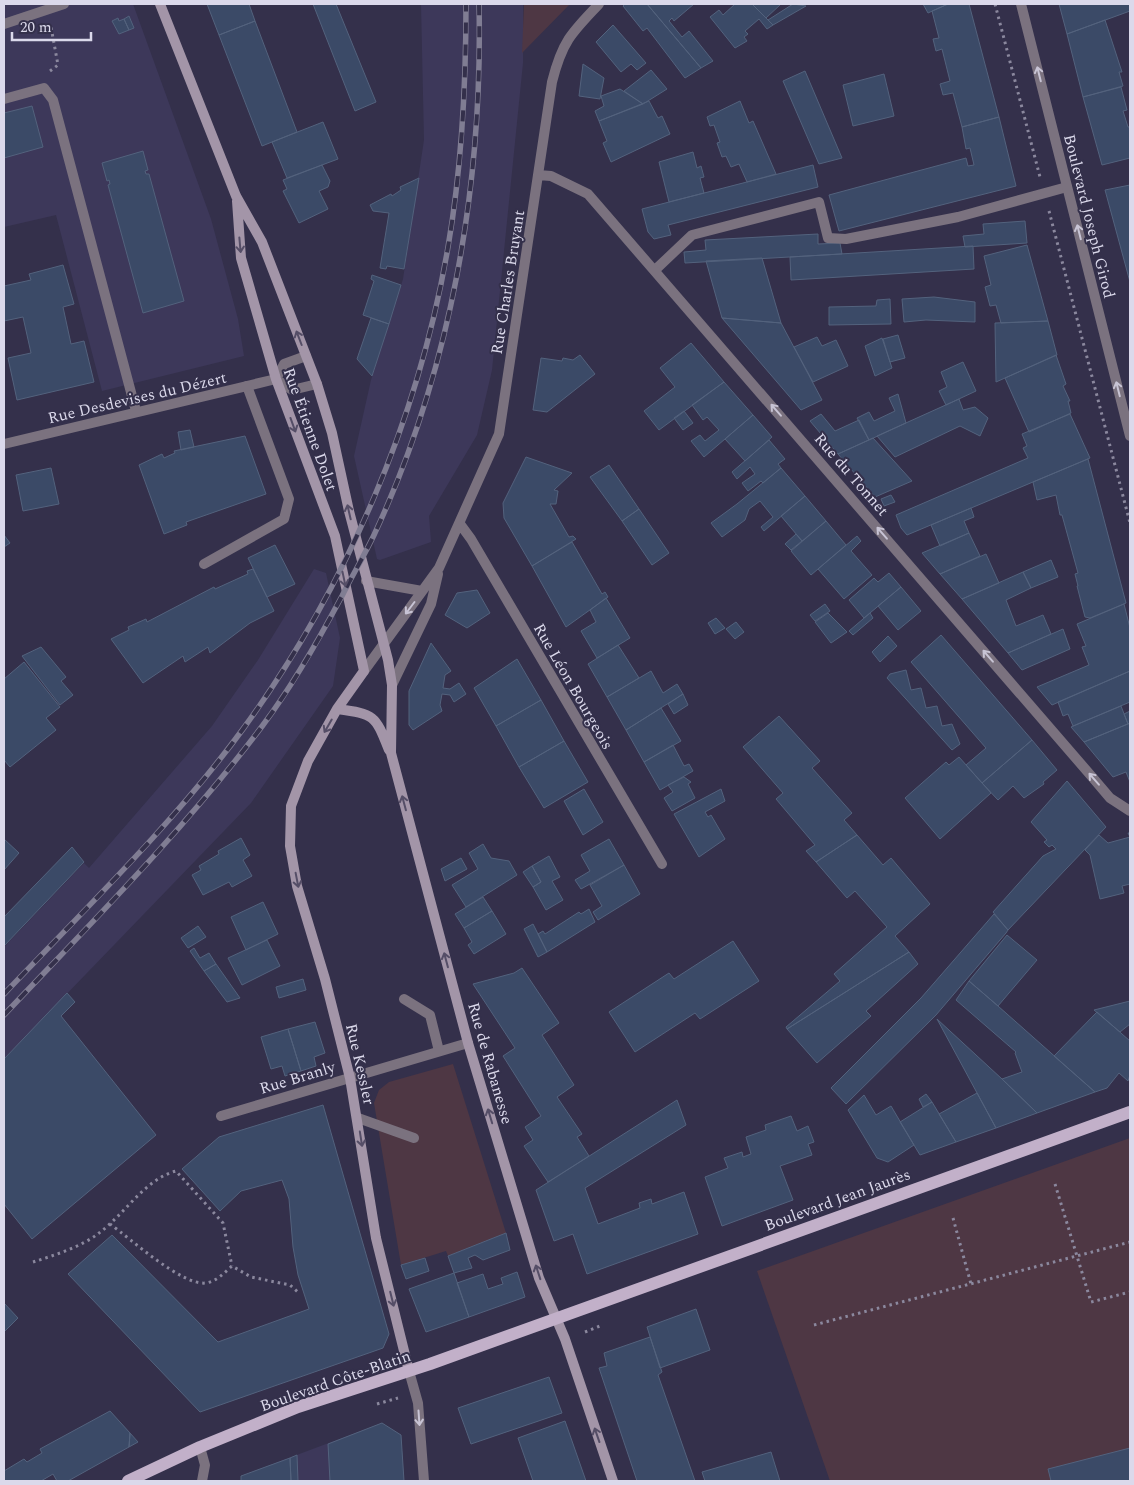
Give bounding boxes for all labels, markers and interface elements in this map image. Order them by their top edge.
scale bar [12,10,91,42]
text: 20 m [20,16,52,39]
one-way arrow [1033,66,1043,82]
street label: Boulevard Joseph Girod [1057,132,1121,301]
street label: Rue Charles Bruyant [485,208,531,356]
one-way arrow [1073,224,1083,240]
one-way arrow [236,237,245,253]
one-way arrow [294,331,303,347]
street label: Rue Étienne Dolet [277,364,344,495]
street label: Rue Desdevises du Dézert [46,366,229,430]
one-way arrow [1113,382,1122,398]
one-way arrow [771,403,782,416]
one-way arrow [289,417,298,432]
street label: Rue du Tonnet [808,428,895,522]
one-way arrow [344,504,353,520]
one-way arrow [877,527,888,540]
one-way arrow [340,571,349,587]
one-way arrow [405,601,415,615]
street label: Rue Léon Bourgeois [527,619,619,754]
one-way arrow [982,650,994,663]
one-way arrow [322,719,332,733]
one-way arrow [1088,773,1100,786]
one-way arrow [399,795,408,811]
one-way arrow [292,871,302,887]
one-way arrow [441,953,450,969]
street label: Rue de Rabanesse [461,1000,519,1127]
street label: Rue Kessler [339,1021,381,1107]
street label: Rue Branly [257,1055,339,1101]
one-way arrow [485,1109,495,1125]
one-way arrow [357,1131,367,1147]
street label: Boulevard Jean Jaurès [761,1162,914,1238]
one-way arrow [532,1264,542,1280]
one-way arrow [387,1290,397,1306]
street label: Boulevard Côte-Blatin [257,1344,414,1418]
one-way arrow [415,1410,424,1426]
one-way arrow [592,1427,602,1443]

